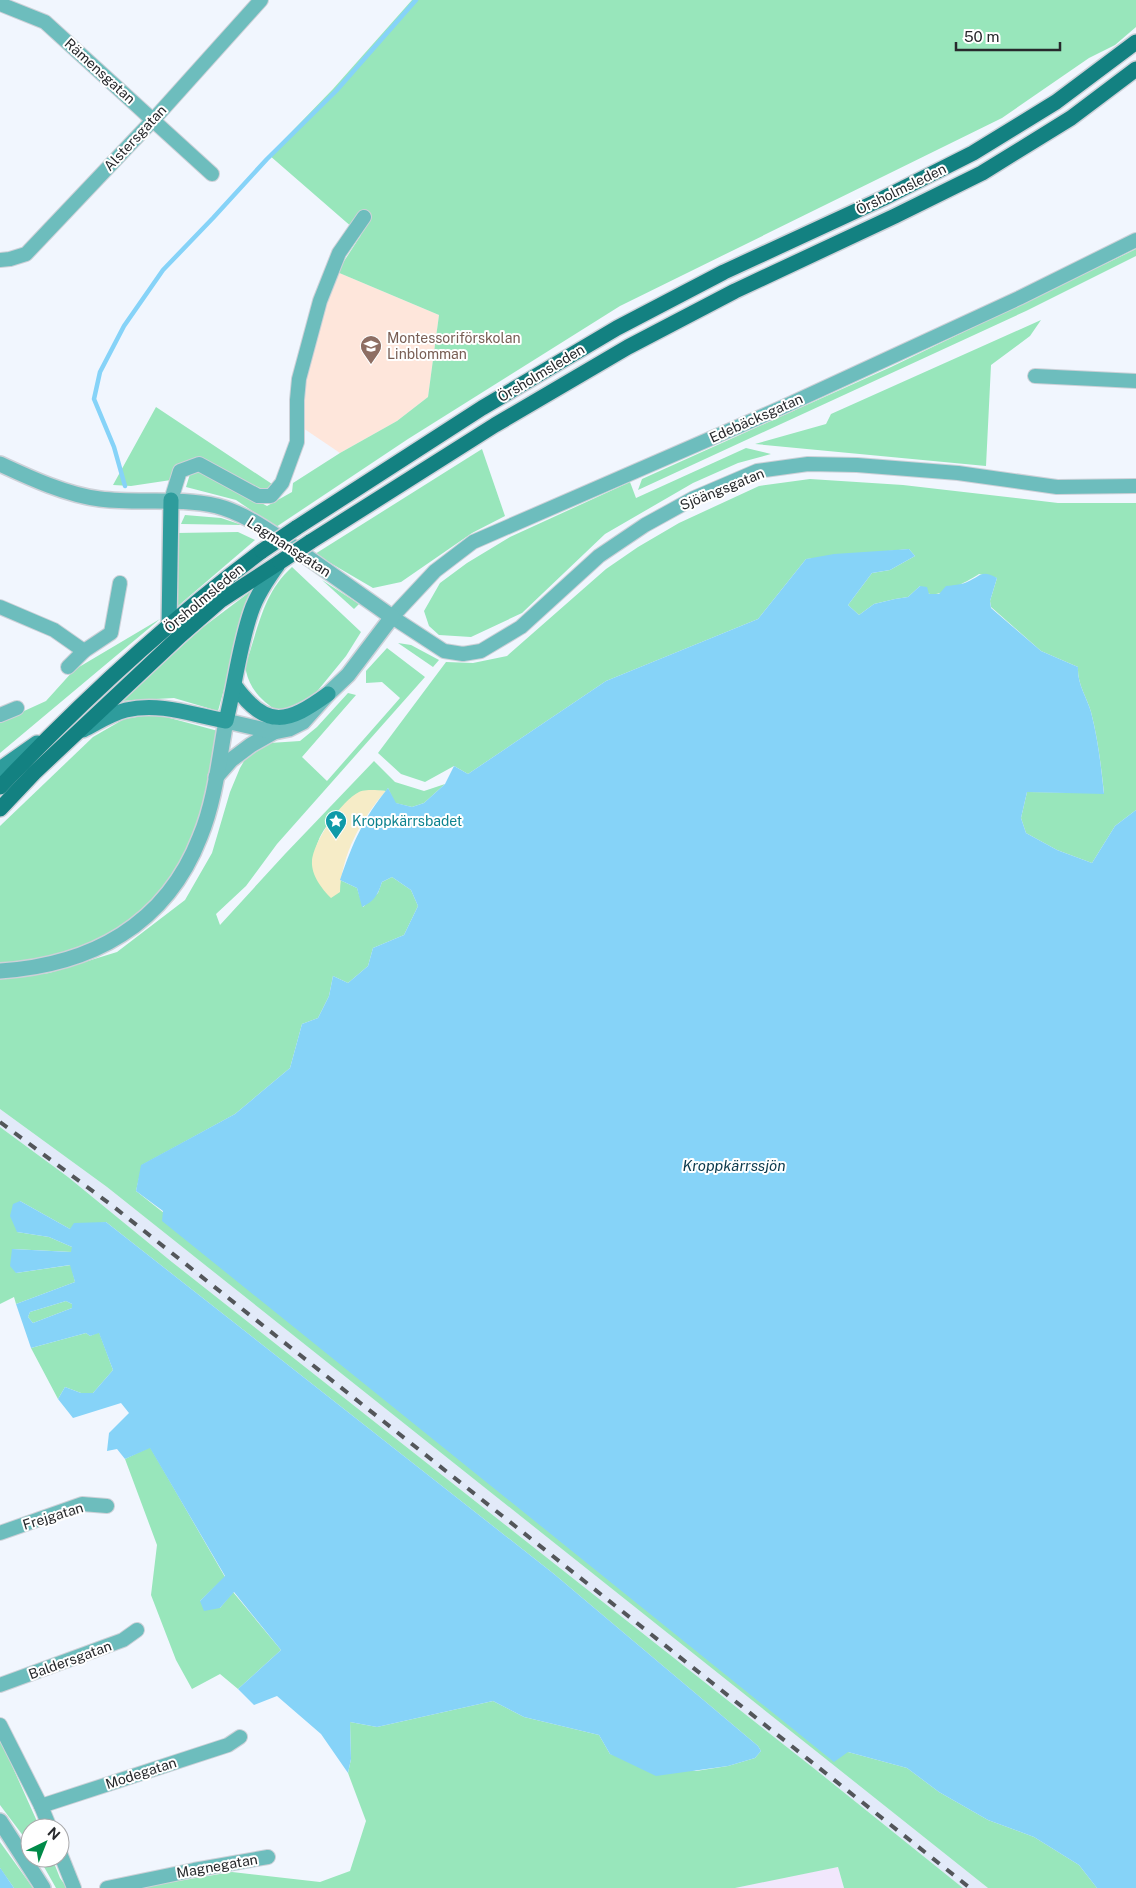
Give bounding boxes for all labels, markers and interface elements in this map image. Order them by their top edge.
scale bar [956,20,1060,52]
text: 50 m [964,28,999,45]
street label: Rämensgatan [61,35,139,107]
street label: Alstersgatan [101,102,169,174]
street label: Örsholmsleden [853,158,949,218]
place label: Montessoriförskolan Linblomman [387,330,520,362]
school or university icon: Montessoriförskolan Linblomman [359,334,383,365]
street label: Örsholmsleden [494,339,587,405]
street label: Edebäcksgatan [707,390,805,446]
street label: Sjöängsgatan [678,465,766,513]
street label: Lagmansgatan [244,514,334,580]
street label: Örsholmsleden [160,559,247,636]
place icon: Kroppkärrsbadet [324,809,348,840]
place label: Kroppkärrsbadet [352,813,462,829]
water label: Kroppkärrssjön [682,1157,786,1174]
street label: Frejgatan [21,1499,85,1533]
street label: Baldersgatan [26,1638,114,1682]
street label: Modegatan [104,1754,178,1792]
north arrow [20,1818,70,1868]
text: N [44,1824,63,1843]
street label: Magnegatan [175,1851,259,1881]

